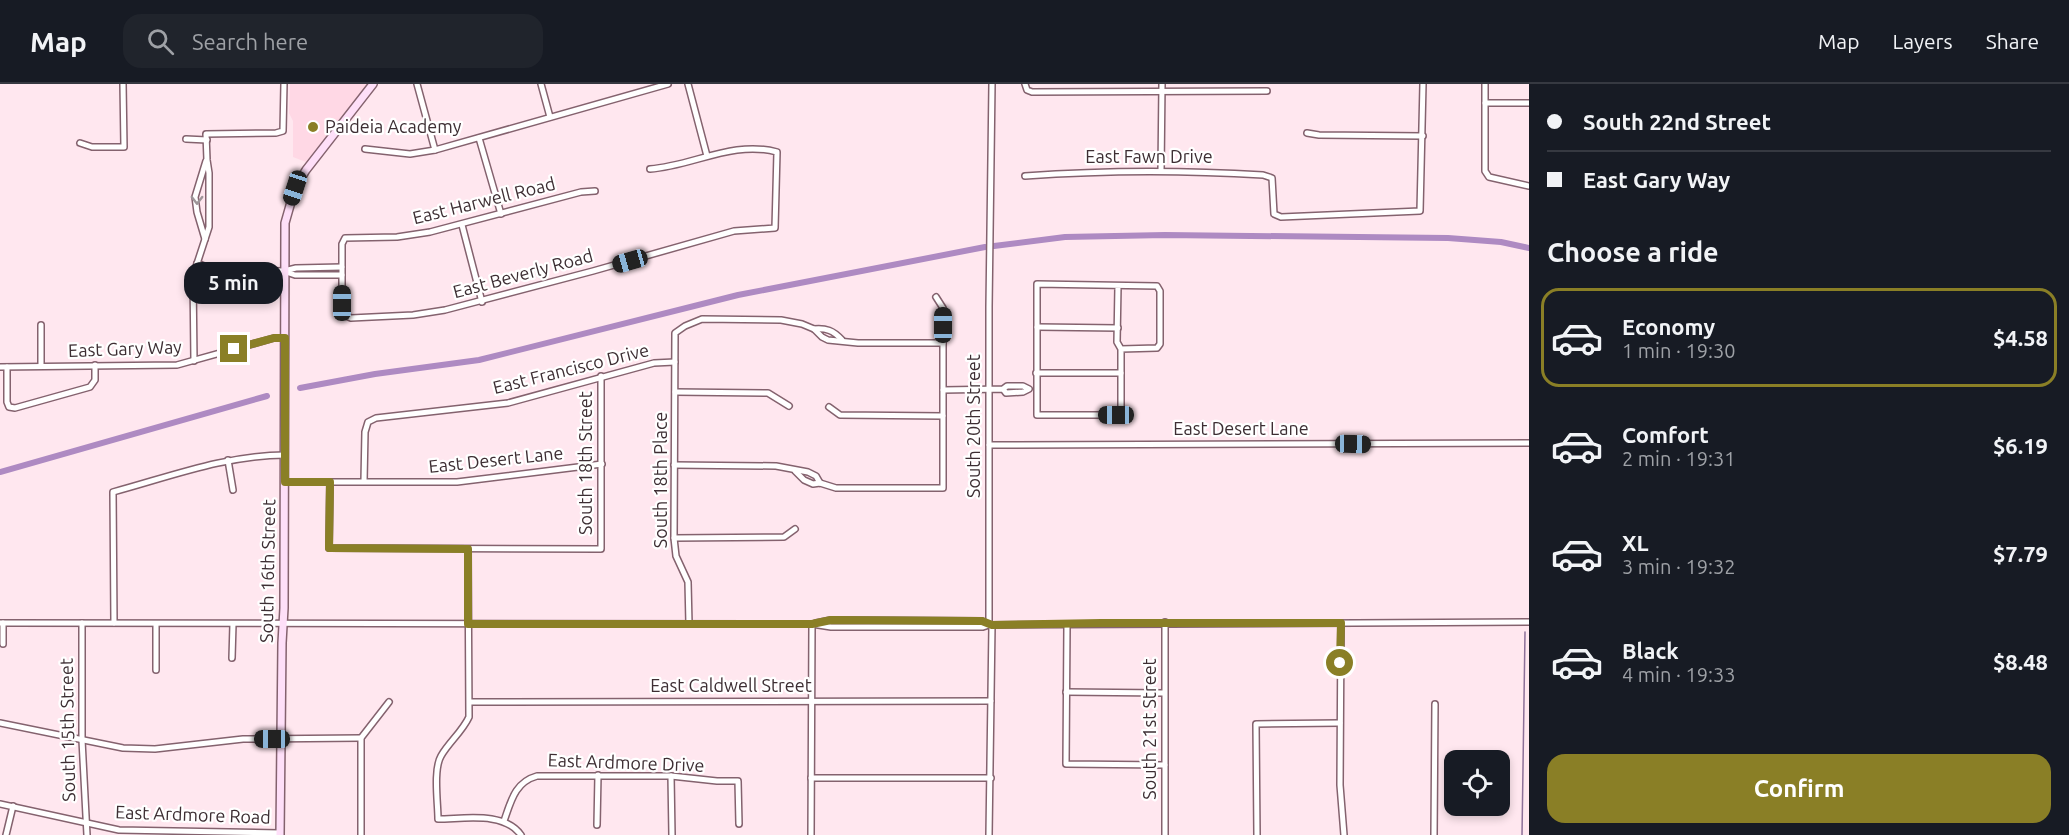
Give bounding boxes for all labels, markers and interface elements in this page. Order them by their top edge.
search box [123,14,543,68]
icon: search [144,25,177,58]
text: Map [30,26,87,57]
text: Search here [192,29,308,54]
text: Map [1818,29,1859,53]
text: Layers [1892,29,1953,53]
text: Share [1986,29,2039,53]
text: South 22nd Street [1583,109,1771,134]
place label: Paideia Academy [325,116,462,136]
marker: Paideia Academy [306,120,320,134]
street label: East Fawn Drive [1085,146,1213,166]
text: East Gary Way [1583,167,1730,192]
car [281,168,309,208]
street label: East Harwell Road [410,173,557,227]
one-way arrow [190,195,203,204]
text: Choose a ride [1547,237,1719,267]
street label: East Beverly Road [451,245,595,301]
car [610,247,650,275]
callout: 5 min [184,262,284,304]
text: 5 min [208,271,259,294]
car [333,285,351,321]
car [934,307,952,343]
icon: car [1550,311,1604,365]
text: Economy [1622,314,1715,339]
text: $4.58 [1993,325,2048,350]
route end [220,335,247,362]
street label: East Gary Way [68,336,182,360]
street label: East Francisco Drive [491,339,651,397]
text: 1 min · 19:30 [1622,339,1736,362]
street label: South 20th Street [963,354,983,498]
street label: South 18th Street [575,391,595,535]
car [1098,406,1134,424]
street label: South 18th Place [650,412,670,548]
street label: East Desert Lane [1173,418,1309,438]
icon: car [1550,419,1604,473]
text: Comfort [1622,422,1709,447]
text: $6.19 [1993,433,2048,458]
car [1335,435,1371,453]
street label: East Desert Lane [428,442,564,476]
text: 2 min · 19:31 [1622,447,1736,470]
street label: South 16th Street [256,499,278,643]
icon: car [1550,527,1604,581]
text: XL [1622,530,1649,555]
text: $7.79 [1993,541,2048,566]
text: 3 min · 19:32 [1622,555,1736,578]
icon: car [1550,635,1604,689]
text: Black [1622,638,1679,663]
route start [1326,649,1353,676]
text: $8.48 [1993,649,2048,674]
street label: South 15th Street [56,658,78,802]
street label: South 21st Street [1139,658,1159,800]
text: 4 min · 19:33 [1622,663,1736,686]
street label: East Caldwell Street [650,675,812,695]
car [254,730,290,748]
street label: East Ardmore Drive [547,749,705,775]
map controls [1444,750,1510,816]
button: locate [1444,750,1510,816]
button: Confirm [1547,754,2051,823]
street label: East Ardmore Road [115,801,271,827]

